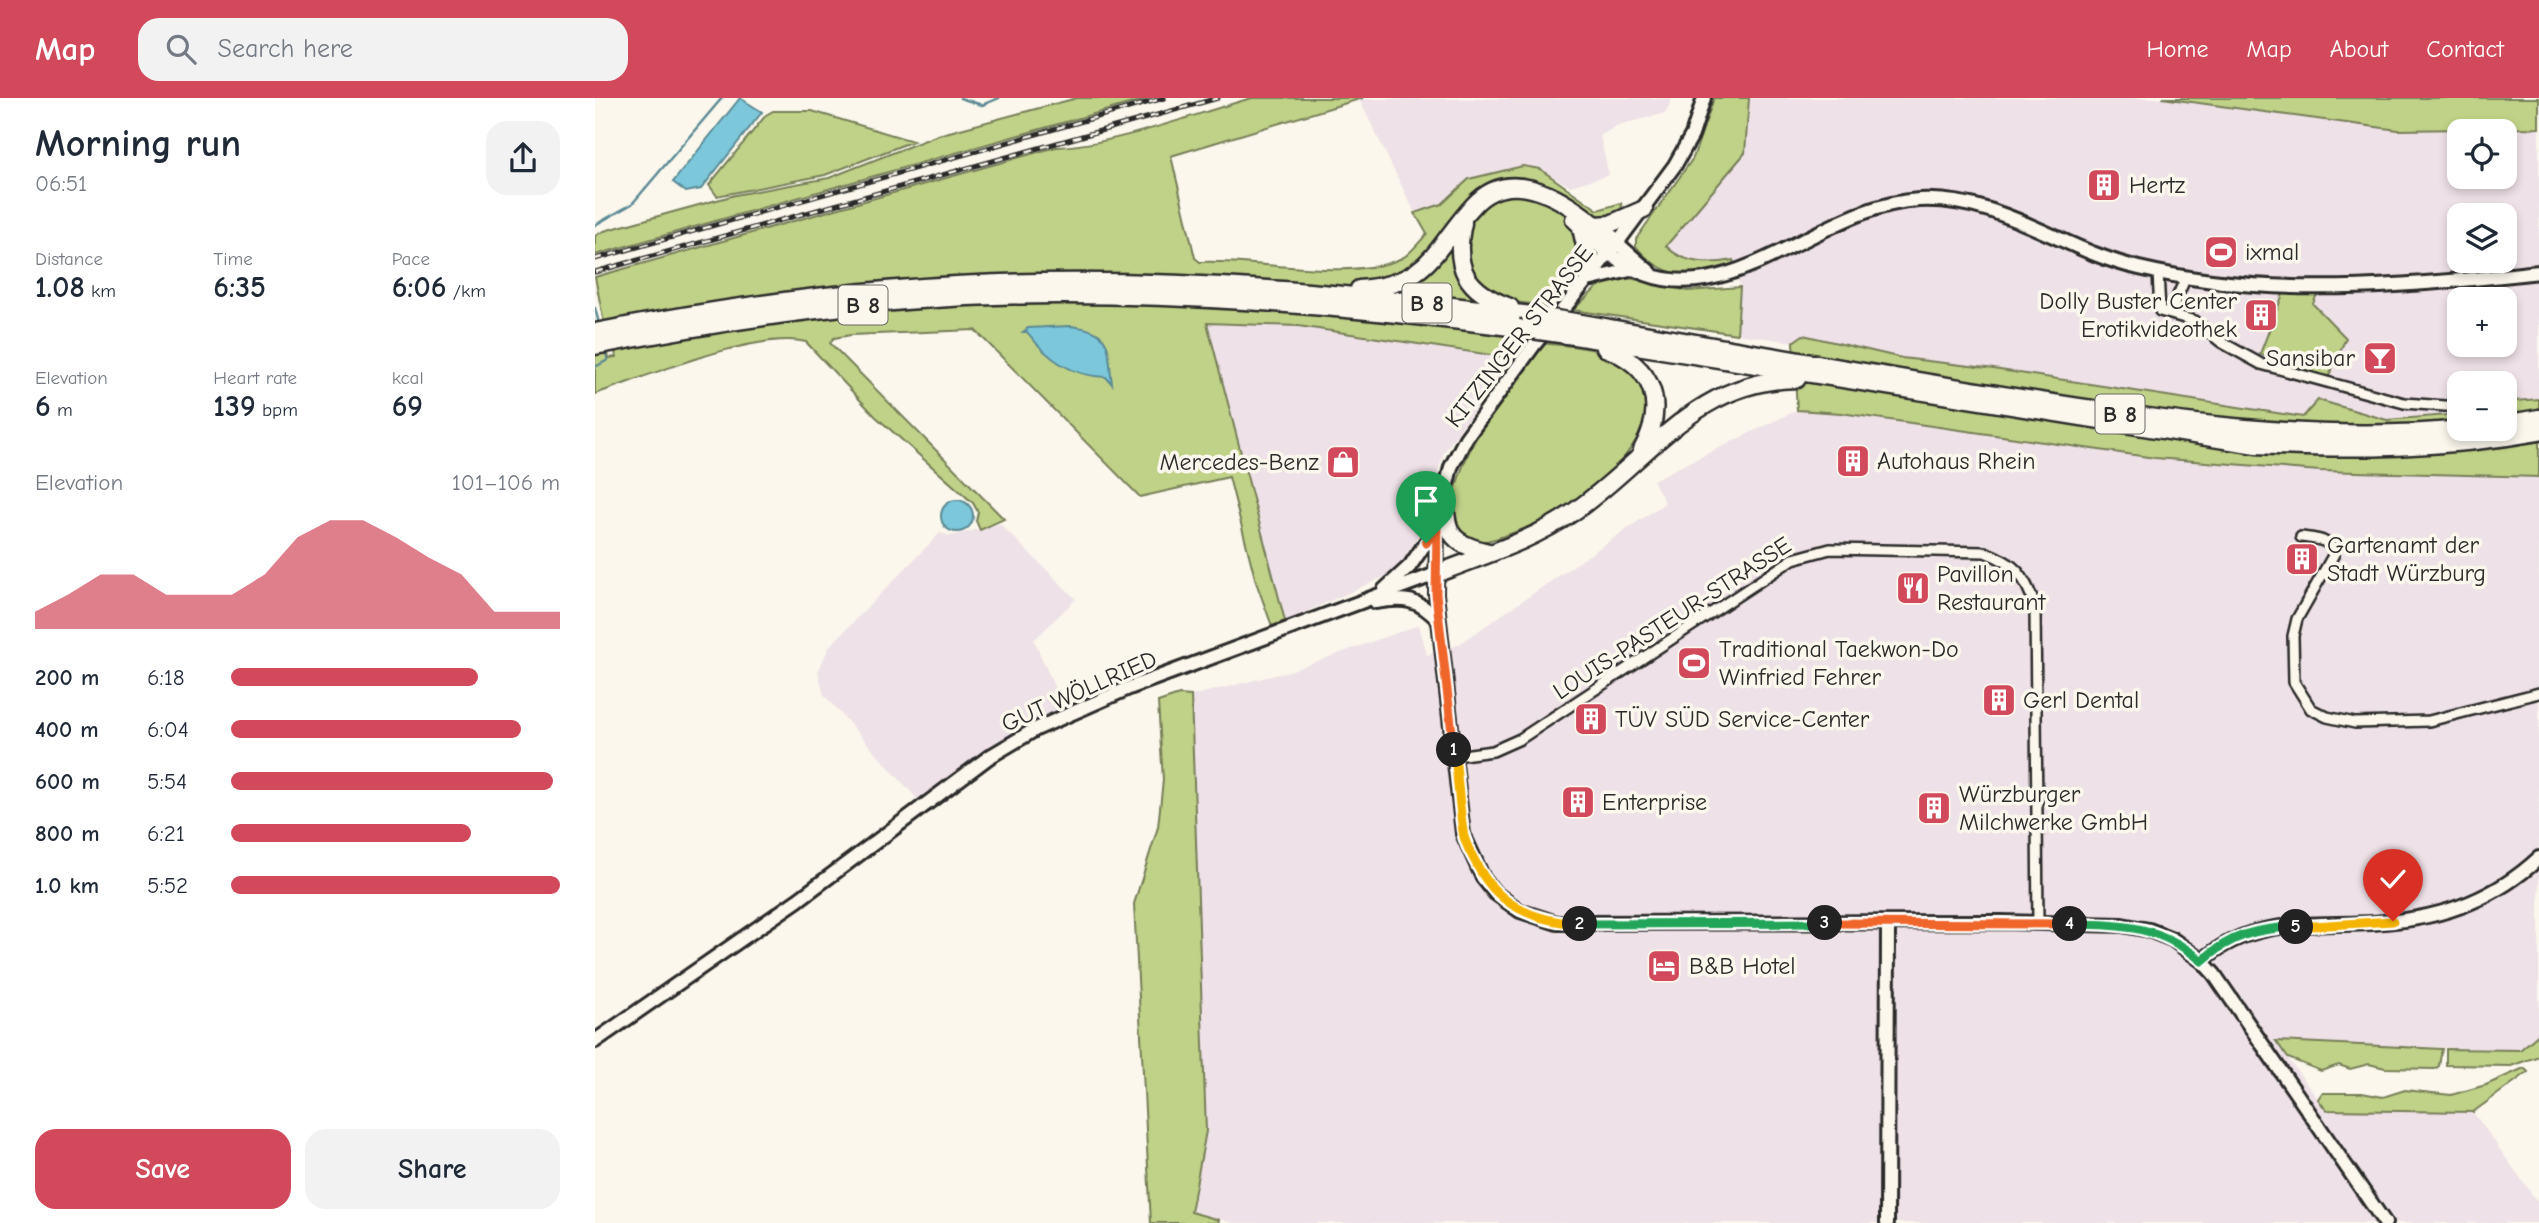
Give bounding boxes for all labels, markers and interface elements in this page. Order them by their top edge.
search box [138,18,628,81]
text: Map [35,30,96,68]
icon: search [162,30,200,68]
text: Search here [218,34,353,64]
text: Home [2147,35,2208,63]
text: Map [2246,35,2292,63]
text: About [2330,35,2388,63]
text: Contact [2426,35,2504,63]
map controls [2447,119,2517,441]
button: locate [2447,119,2517,189]
button: share [486,121,560,195]
text: Morning run [35,122,241,166]
building icon: Hertz [2085,166,2123,204]
text: 06:51 [35,170,87,197]
place label: Hertz [2129,171,2186,199]
button: layers [2447,203,2517,273]
sports icon: ixmal [2202,233,2240,271]
place label: ixmal [2245,238,2299,266]
street label: KITZINGER STRASSE [1439,239,1599,433]
text: Distance [35,248,103,270]
text: Time [213,248,253,270]
text: Pace [392,248,430,270]
text: 1.08 [35,270,85,305]
text: 6:35 [213,270,266,305]
text: 6:06 [392,270,446,305]
text: km [85,280,116,302]
text: /km [446,280,486,302]
road number: B 8 [1403,284,1451,322]
road number: B 8 [839,286,887,325]
place label: Dolly Buster Center Erotikvideothek [2039,287,2237,343]
button: + [2447,287,2517,357]
building icon: Dolly Buster Center Erotikvideothek [2242,296,2280,334]
bar icon: Sansibar [2361,339,2399,377]
place label: Sansibar [2266,344,2355,372]
text: Elevation [35,367,108,389]
text: Heart rate [213,367,297,389]
text: kcal [392,367,424,389]
button: − [2447,371,2517,441]
text: 6 [35,389,51,424]
text: 139 [213,389,256,424]
text: 69 [392,389,423,424]
road number: B 8 [2095,394,2145,434]
text: m [51,399,73,421]
text: bpm [256,399,298,421]
building icon: Autohaus Rhein [1834,442,1872,480]
shop icon: Mercedes-Benz [1324,443,1362,481]
place label: Autohaus Rhein [1877,447,2036,475]
place label: Mercedes-Benz [1159,448,1320,476]
text: Elevation [35,469,123,496]
text: 101–106 m [452,469,560,496]
pin [1396,471,1456,543]
icon: arrive [1407,482,1445,520]
street label: LOUIS-PASTEUR-STRASSE [1548,531,1796,705]
place label: Gartenamt der Stadt Würzburg [2327,531,2486,587]
building icon: Gartenamt der Stadt Würzburg [2283,540,2321,578]
place label: Pavillon Restaurant [1937,560,2047,616]
restaurant icon: Pavillon Restaurant [1894,569,1932,607]
place label: Traditional Taekwon-Do Winfried Fehrer [1719,635,1959,691]
street label: GUT WÖLLRIED [997,644,1161,738]
sports icon: Traditional Taekwon-Do Winfried Fehrer [1675,644,1713,682]
text: 200 m [35,664,99,691]
text: 6:18 [147,664,185,691]
building icon: Gerl Dental [1980,681,2018,719]
place label: Gerl Dental [2023,686,2139,714]
building icon: TÜV SÜD Service-Center [1572,700,1610,738]
place label: TÜV SÜD Service-Center [1615,705,1870,733]
text: 400 m [35,716,99,743]
text: 6:04 [147,716,189,743]
pin: 1 [1437,732,1471,768]
text: 1 [1450,738,1457,760]
text: 600 m [35,768,100,795]
text: 5:54 [147,768,187,795]
place label: Würzburger Milchwerke GmbH [1959,780,2148,836]
building icon: Enterprise [1559,783,1597,821]
place label: Enterprise [1602,788,1707,816]
building icon: Würzburger Milchwerke GmbH [1915,789,1953,827]
text: 800 m [35,820,100,847]
text: 6:21 [147,820,185,847]
pin [2363,849,2423,921]
icon: check [2374,860,2412,898]
text: 1.0 km [35,872,99,899]
text: 5:52 [147,872,188,899]
pin: 2 [1563,906,1597,942]
pin: 3 [1807,906,1843,940]
pin: 4 [2053,906,2087,942]
pin: 5 [2279,910,2313,944]
text: 3 [1820,911,1829,933]
text: 2 [1575,912,1584,934]
text: 4 [2065,912,2074,934]
text: 5 [2290,915,2301,937]
hotel icon: B&B Hotel [1645,947,1683,985]
place label: B&B Hotel [1689,952,1796,980]
button: Save [35,1129,291,1209]
button: Share [305,1129,560,1209]

